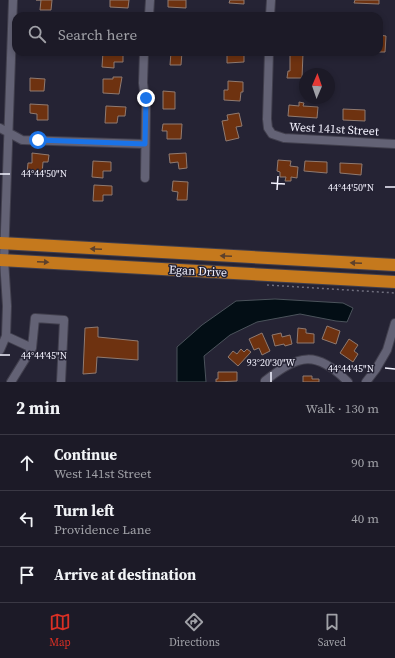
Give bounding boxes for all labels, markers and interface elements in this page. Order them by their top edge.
search box [12,12,383,56]
icon: search [26,23,48,45]
text: Search here [58,24,137,45]
north arrow [299,68,335,104]
route end [137,89,155,107]
street label: West 141st Street [289,119,379,139]
route start [29,131,47,149]
text: 44°44'50"N [21,167,67,180]
text: 44°44'50"N [328,181,374,194]
one-way arrow [90,245,102,252]
one-way arrow [219,253,232,259]
one-way arrow [37,259,49,266]
one-way arrow [350,260,362,267]
street label: Egan Drive [169,261,227,281]
text: 44°44'45"N [21,349,67,362]
text: 93°20'30"W [247,356,296,369]
text: 44°44'45"N [328,362,374,375]
text: 2 min [16,396,60,420]
text: Walk · 130 m [306,400,379,417]
text: Continue [54,444,117,465]
icon: ahead [16,452,38,474]
text: 90 m [351,454,379,471]
text: West 141st Street [54,465,151,482]
text: Turn left [54,500,114,521]
icon: left [16,508,38,530]
text: 40 m [351,510,379,527]
text: Providence Lane [54,521,151,538]
icon: arrive [16,564,38,586]
text: Arrive at destination [54,564,196,585]
tab: Map [49,611,71,650]
tab: Directions [169,611,220,650]
tab: Saved [318,611,346,650]

